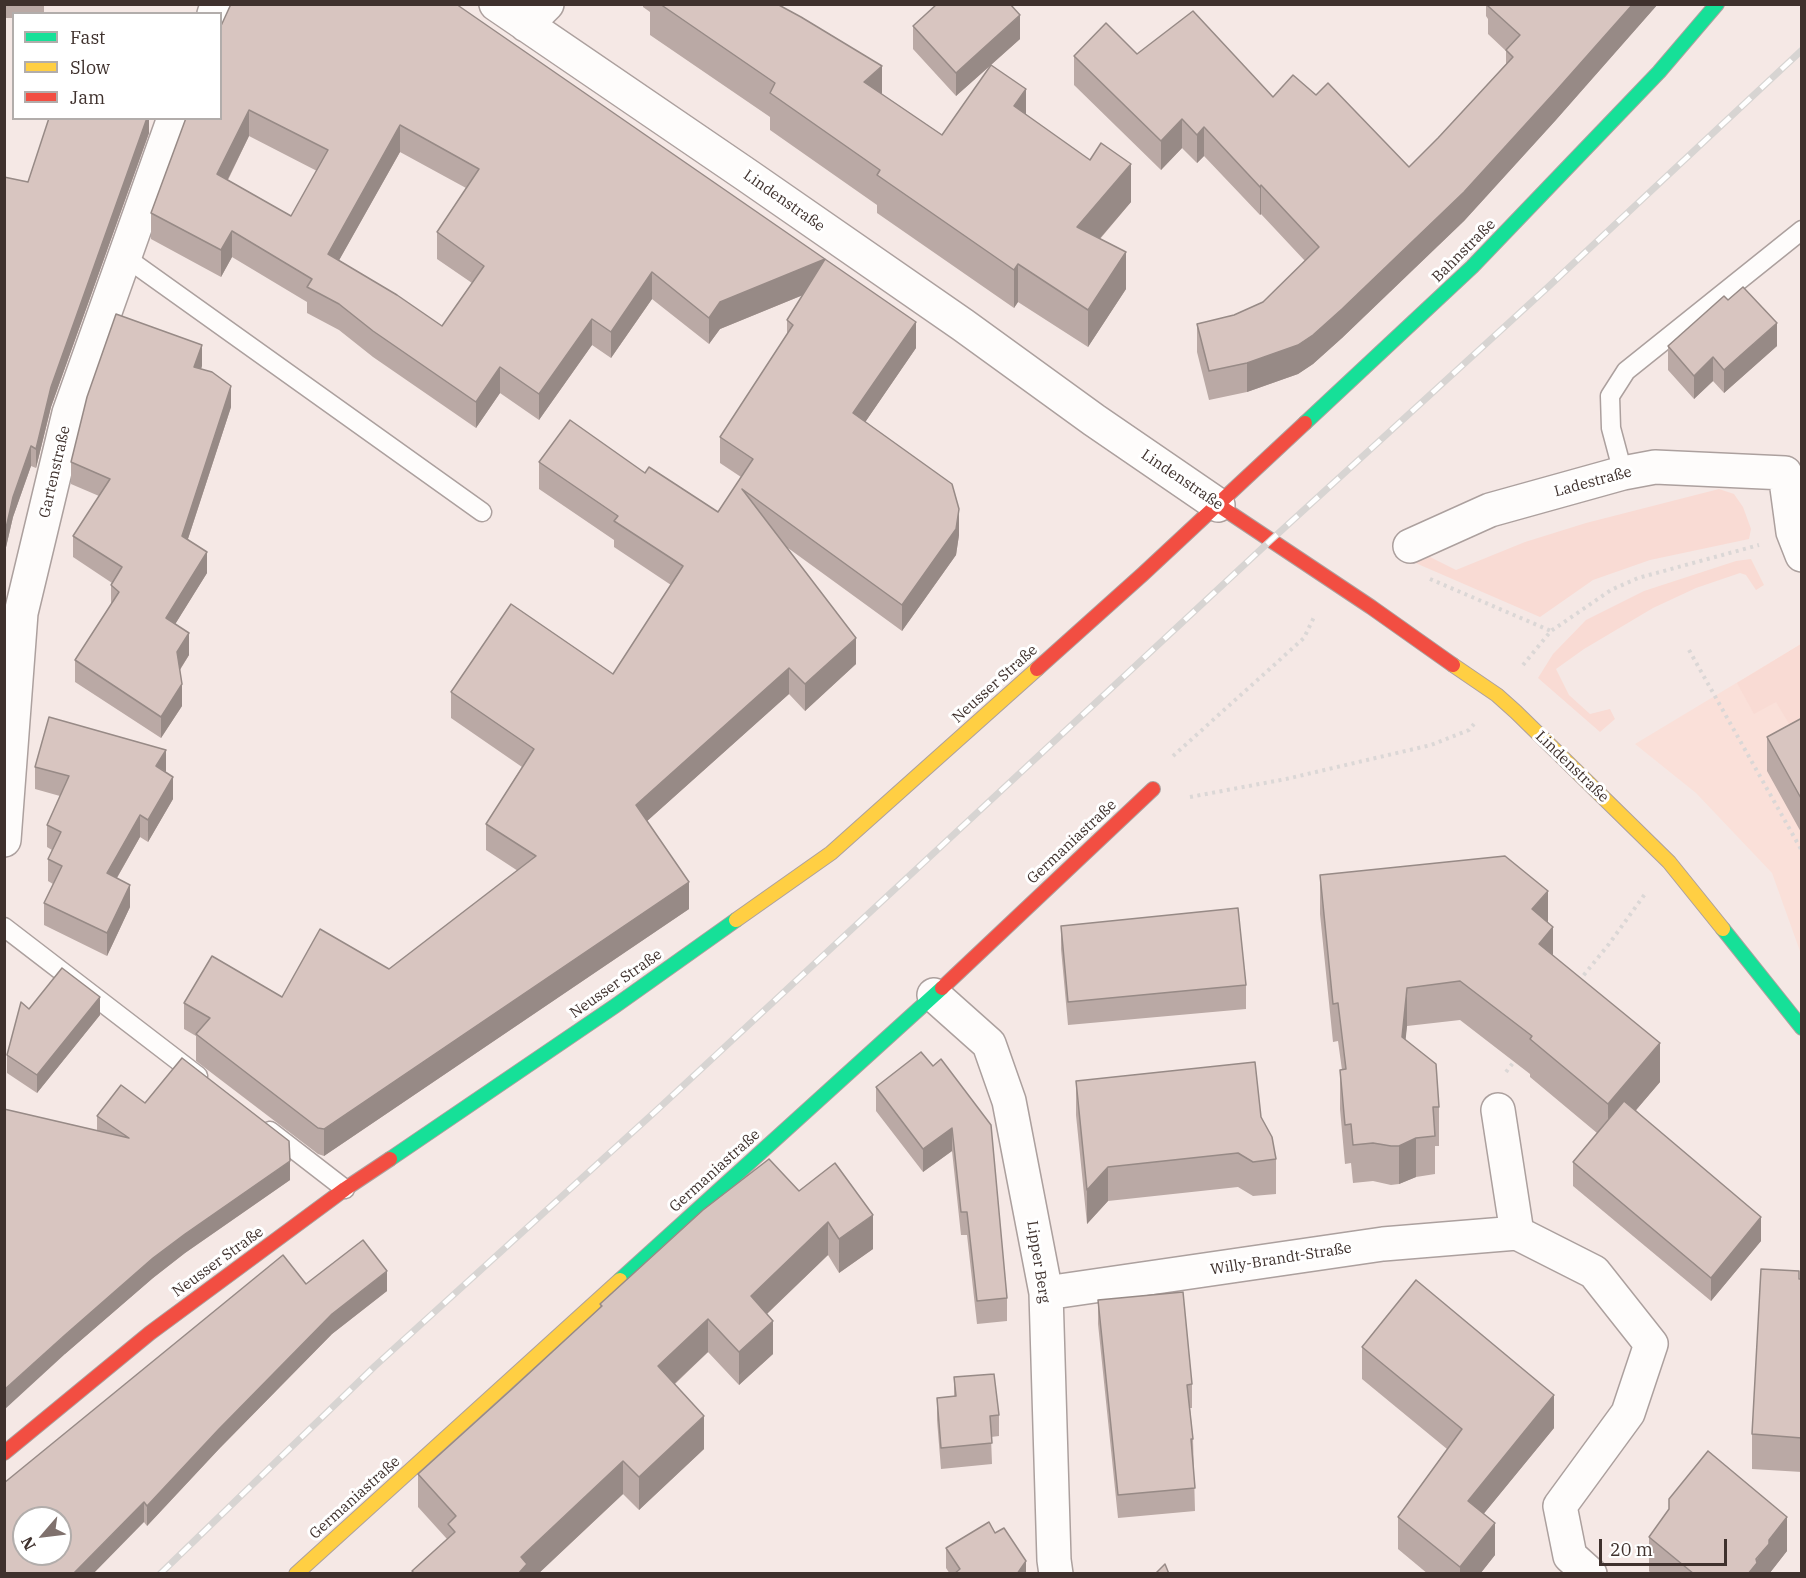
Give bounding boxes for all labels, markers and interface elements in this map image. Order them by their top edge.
legend [12,12,222,120]
text: Fast [70,26,105,49]
text: Slow [70,56,110,79]
text: Jam [70,86,105,109]
street label: Lindenstraße [740,166,828,236]
street label: Bahnstraße [1429,216,1499,286]
street label: Gartenstraße [36,424,74,520]
street label: Lindenstraße [1138,446,1226,514]
street label: Ladestraße [1552,463,1634,501]
street label: Neusser Straße [949,641,1041,727]
street label: Lindenstraße [1532,728,1612,806]
street label: Germaniastraße [1024,796,1120,888]
street label: Neusser Straße [567,946,665,1022]
street label: Germaniastraße [666,1126,764,1216]
street label: Lipper Berg [1023,1219,1053,1305]
street label: Neusser Straße [169,1223,267,1301]
street label: Willy-Brandt-Straße [1209,1239,1353,1279]
street label: Germaniastraße [306,1453,404,1543]
north arrow [12,1506,72,1566]
scale bar [1602,1527,1730,1565]
text: N [16,1533,40,1554]
text: 20 m [1610,1538,1653,1561]

